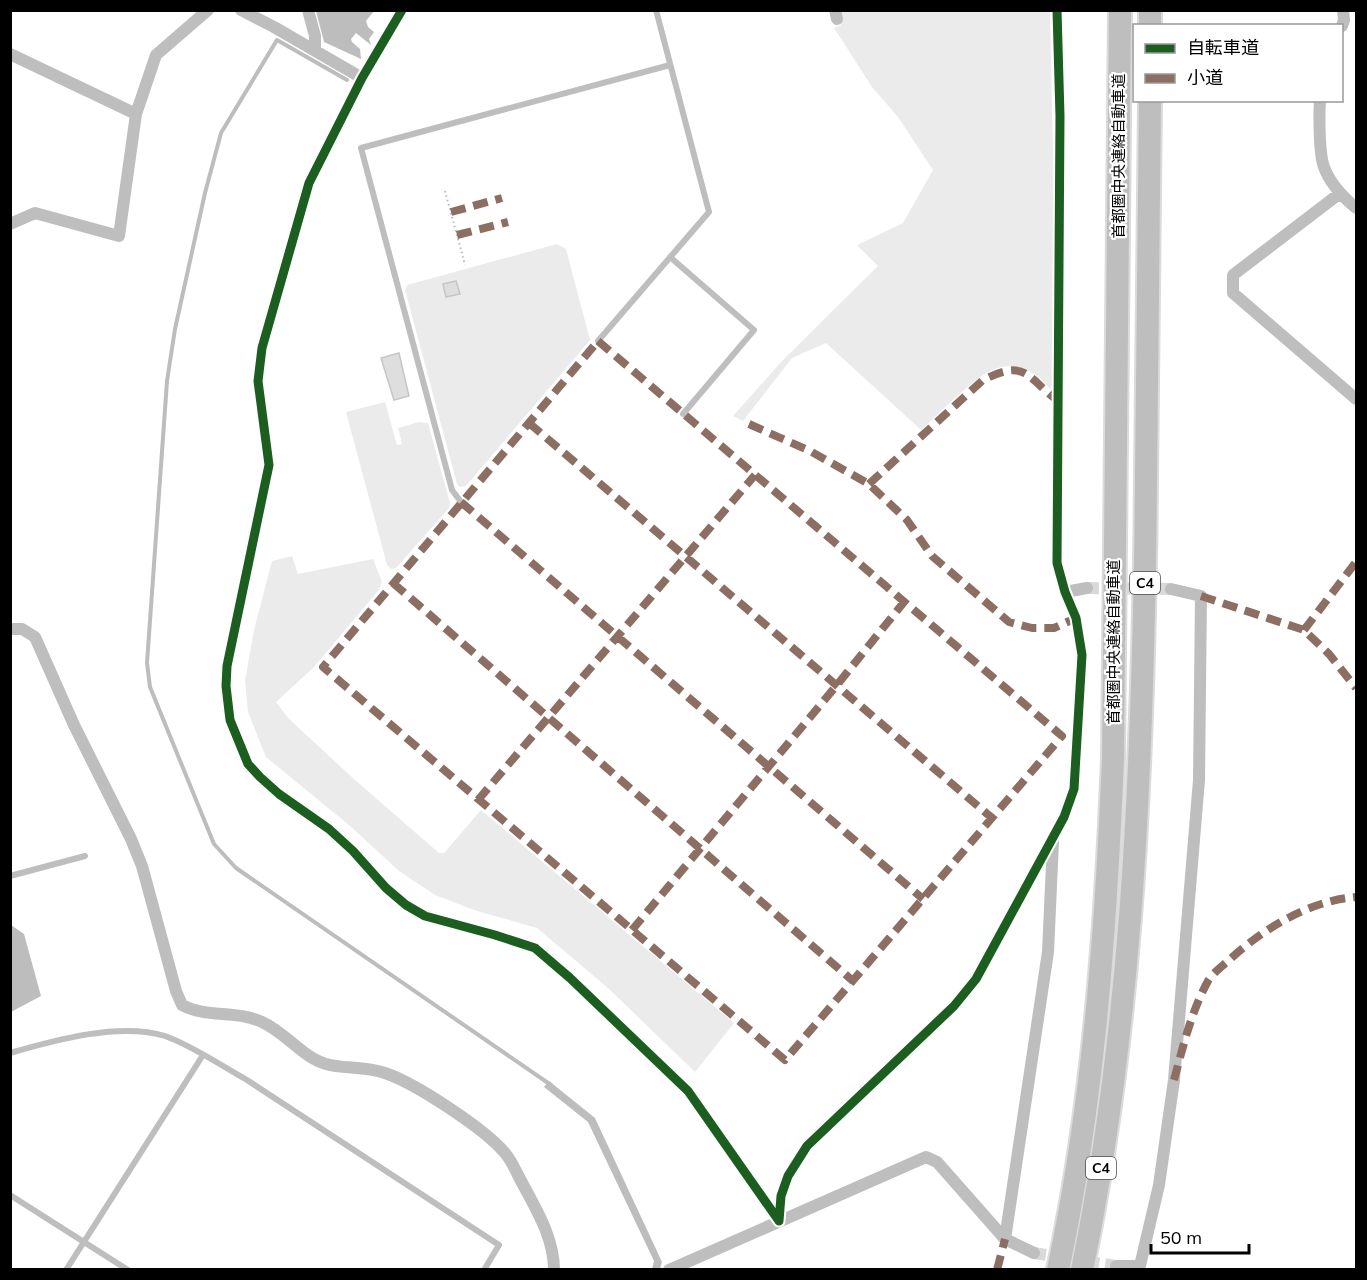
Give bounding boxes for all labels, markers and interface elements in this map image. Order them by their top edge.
legend [1133,24,1343,102]
text: 自転車道 [1187,36,1259,59]
text: 小道 [1187,66,1223,89]
street label: 首都圏中央連絡自動車道 [1109,73,1128,239]
street label: 首都圏中央連絡自動車道 [1104,559,1123,725]
road number: C4 [1130,572,1160,594]
road number: C4 [1086,1157,1116,1179]
scale bar [1151,1217,1248,1255]
text: 50 m [1160,1226,1202,1249]

